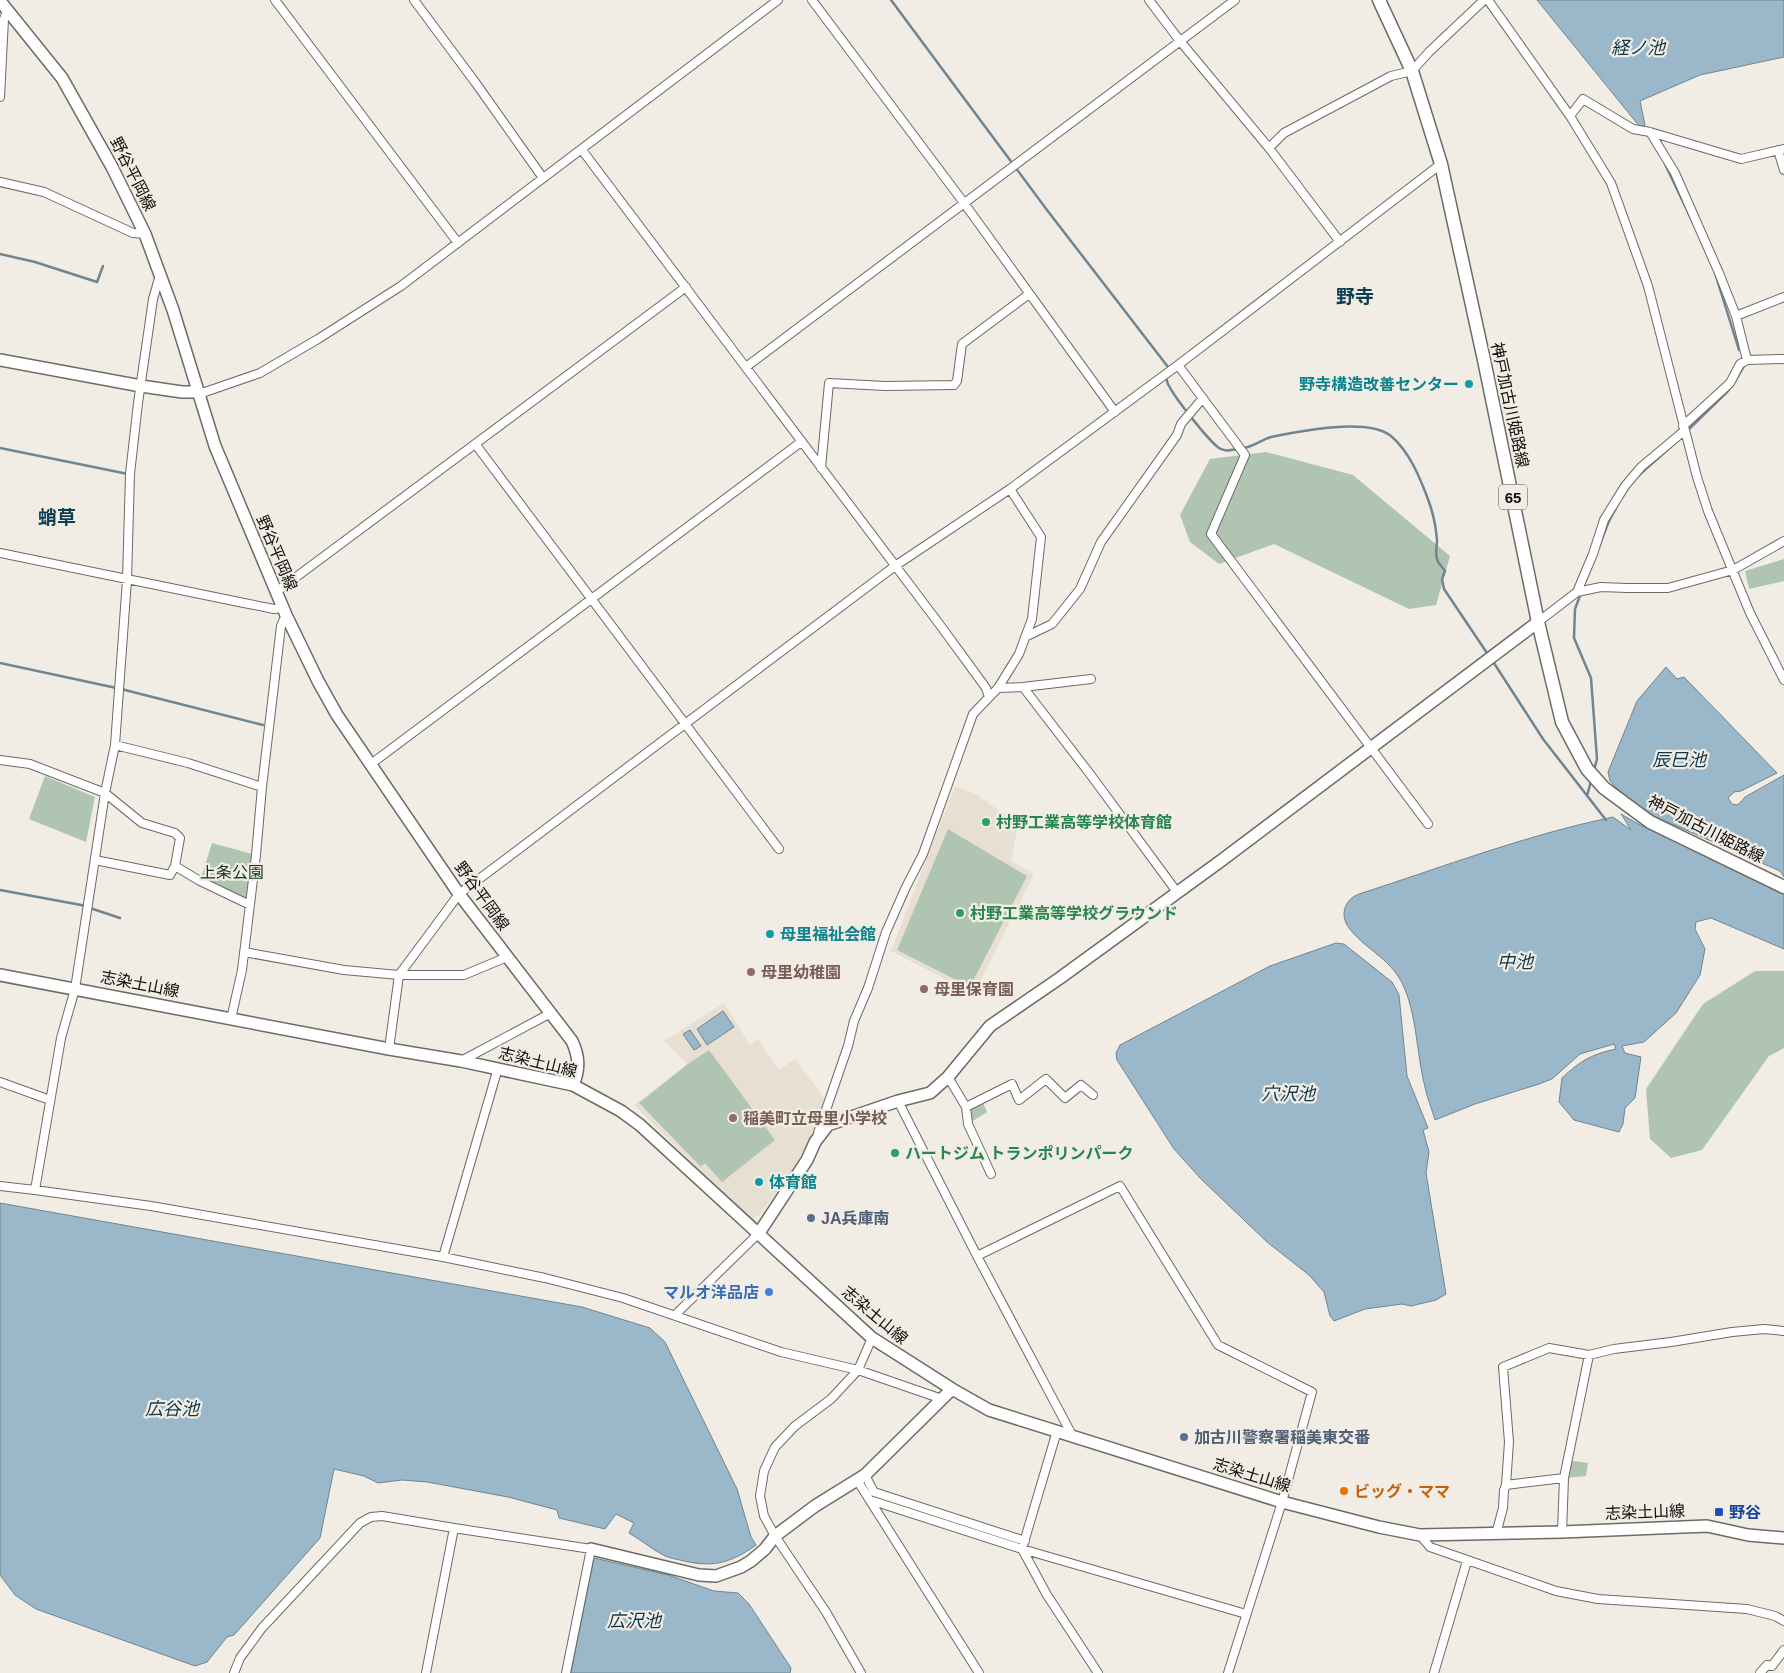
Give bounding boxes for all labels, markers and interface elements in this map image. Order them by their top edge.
water label: 経ノ池 [1611,38,1667,58]
street label: 野谷平岡線 [107,134,159,214]
district label: 野寺 [1336,286,1374,307]
street label: 神戸加古川姫路線 [1488,341,1532,469]
place label: 野寺構造改善センター [1299,376,1459,393]
marker: 野寺構造改善センター [1463,378,1475,390]
road number: 65 [1499,484,1527,510]
district label: 蛸草 [38,507,76,528]
street label: 野谷平岡線 [254,513,300,593]
water label: 辰巳池 [1652,750,1708,770]
street label: 神戸加古川姫路線 [1645,792,1767,866]
place label: 村野工業高等学校体育館 [996,813,1172,831]
marker: 村野工業高等学校体育館 [980,816,992,828]
street label: 野谷平岡線 [452,859,512,933]
park label: 上条公園 [200,864,264,881]
place label: 村野工業高等学校グラウンド [970,904,1178,922]
marker: 村野工業高等学校グラウンド [954,907,966,919]
place label: 母里福祉会館 [780,926,876,943]
marker: 母里福祉会館 [764,928,776,940]
water label: 中池 [1497,952,1535,972]
place label: 母里幼稚園 [761,964,841,981]
marker: 母里幼稚園 [745,966,757,978]
street label: 志染土山線 [99,968,181,1000]
place label: 母里保育園 [934,981,1014,998]
marker: 母里保育園 [918,983,930,995]
street label: 志染土山線 [497,1044,579,1080]
water label: 穴沢池 [1261,1084,1317,1104]
place label: 稲美町立母里小学校 [743,1110,887,1127]
marker: 稲美町立母里小学校 [727,1112,739,1124]
place label: ハートジム トランポリンパーク [905,1145,1133,1162]
marker: ハートジム トランポリンパーク [889,1147,901,1159]
place label: 体育館 [769,1174,817,1191]
marker: 体育館 [753,1176,765,1188]
place label: JA兵庫南 [821,1210,889,1227]
marker: JA兵庫南 [805,1212,817,1224]
street label: 志染土山線 [839,1283,911,1347]
place label: マルオ洋品店 [663,1284,759,1301]
marker: マルオ洋品店 [763,1286,775,1298]
water label: 広谷池 [145,1399,201,1419]
place label: 加古川警察署稲美東交番 [1194,1429,1370,1446]
marker: 加古川警察署稲美東交番 [1178,1431,1190,1443]
street label: 志染土山線 [1211,1455,1293,1495]
place label: ビッグ・ママ [1354,1482,1450,1500]
marker: ビッグ・ママ [1338,1485,1350,1497]
street label: 志染土山線 [1605,1502,1685,1522]
place label: 野谷 [1729,1504,1761,1521]
marker: 野谷 [1713,1506,1725,1518]
water label: 広沢池 [607,1611,663,1631]

